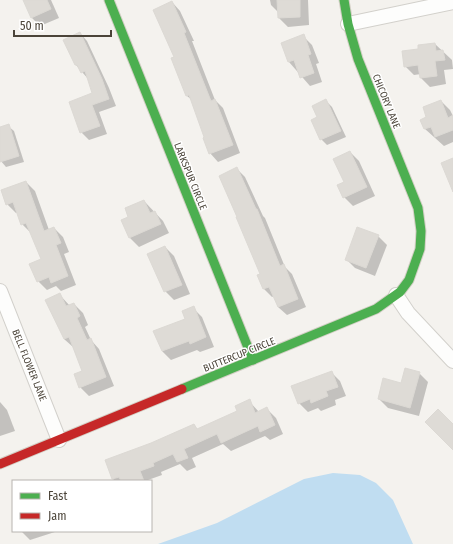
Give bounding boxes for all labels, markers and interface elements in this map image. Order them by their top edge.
scale bar [14,12,111,38]
text: 50 m [20,19,44,33]
street label: CHICORY LANE [370,72,403,131]
street label: LARKSPUR CIRCLE [171,141,209,212]
street label: BELL FLOWER LANE [9,328,49,403]
street label: BUTTERCUP CIRCLE [202,335,277,375]
legend [12,480,152,532]
text: Fast [48,489,67,503]
text: Jam [48,509,66,523]

